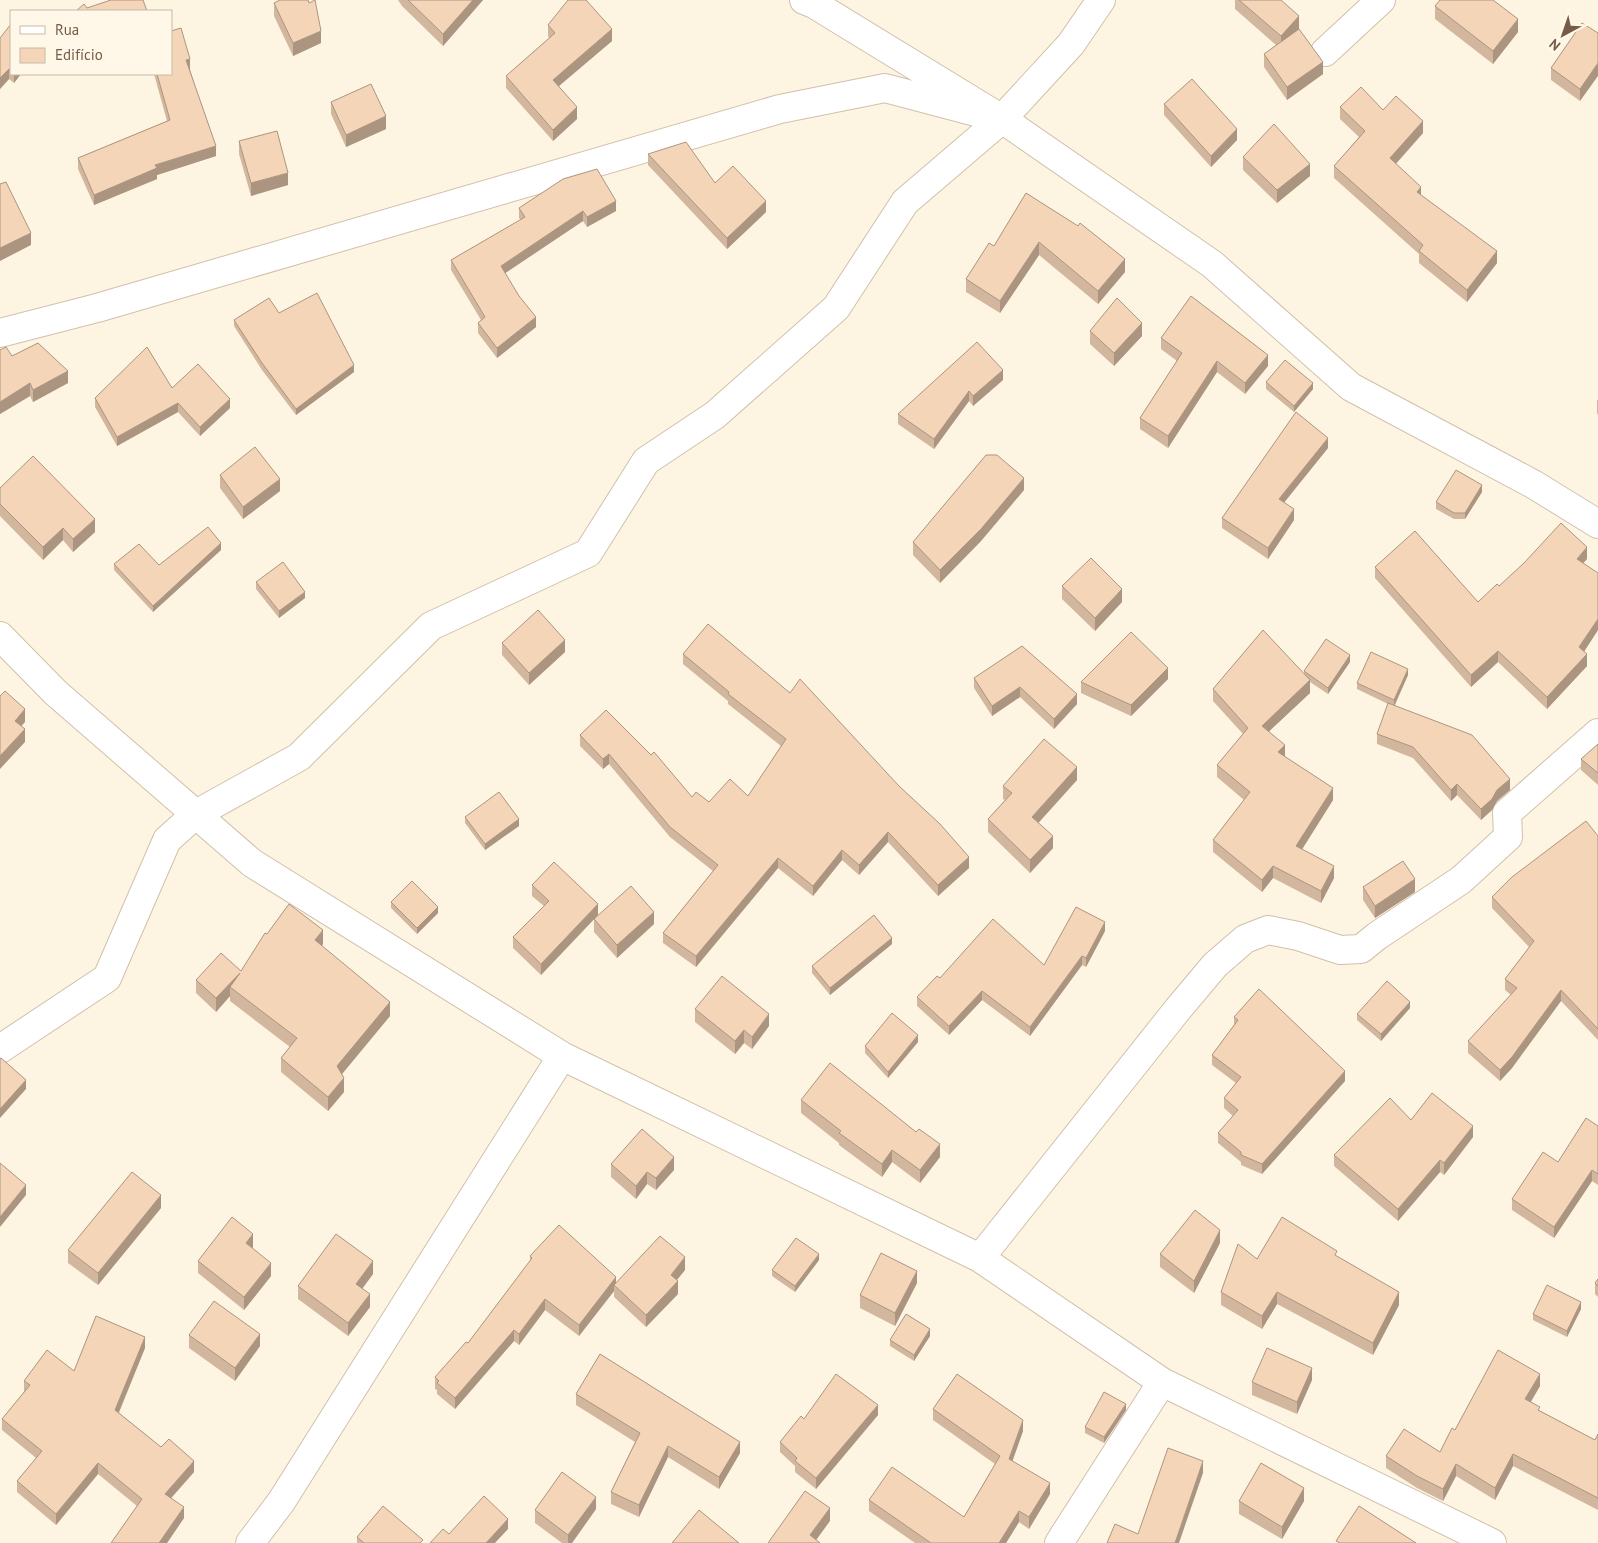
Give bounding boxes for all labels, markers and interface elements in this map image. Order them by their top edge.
legend [10,10,172,75]
north arrow [1538,10,1588,60]
text: Rua [55,20,79,39]
text: N [1545,35,1564,55]
text: Edifício [55,45,103,64]

